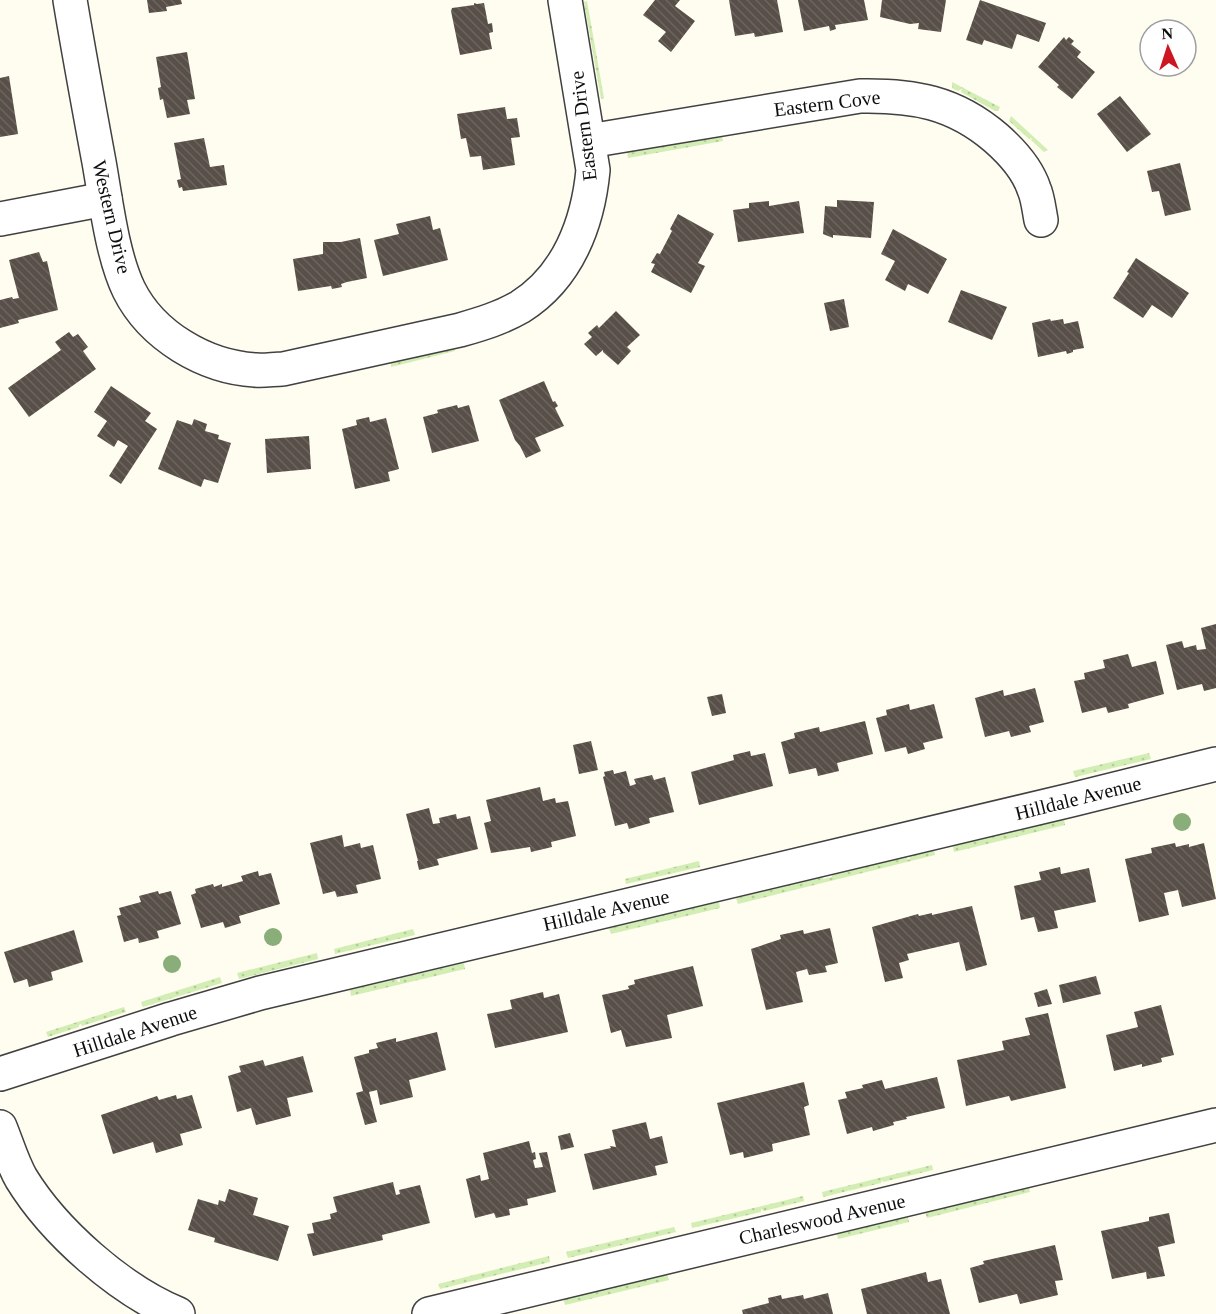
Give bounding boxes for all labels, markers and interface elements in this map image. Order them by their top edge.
north arrow [1138,18,1198,78]
text: N [1161,25,1174,42]
street label: Eastern Drive [565,70,601,182]
street label: Eastern Cove [772,86,882,120]
street label: Western Drive [88,158,136,276]
street label: Hilldale Avenue [1013,772,1143,824]
street label: Hilldale Avenue [541,885,671,935]
street label: Hilldale Avenue [70,1001,200,1061]
street label: Charleswood Avenue [737,1189,907,1249]

